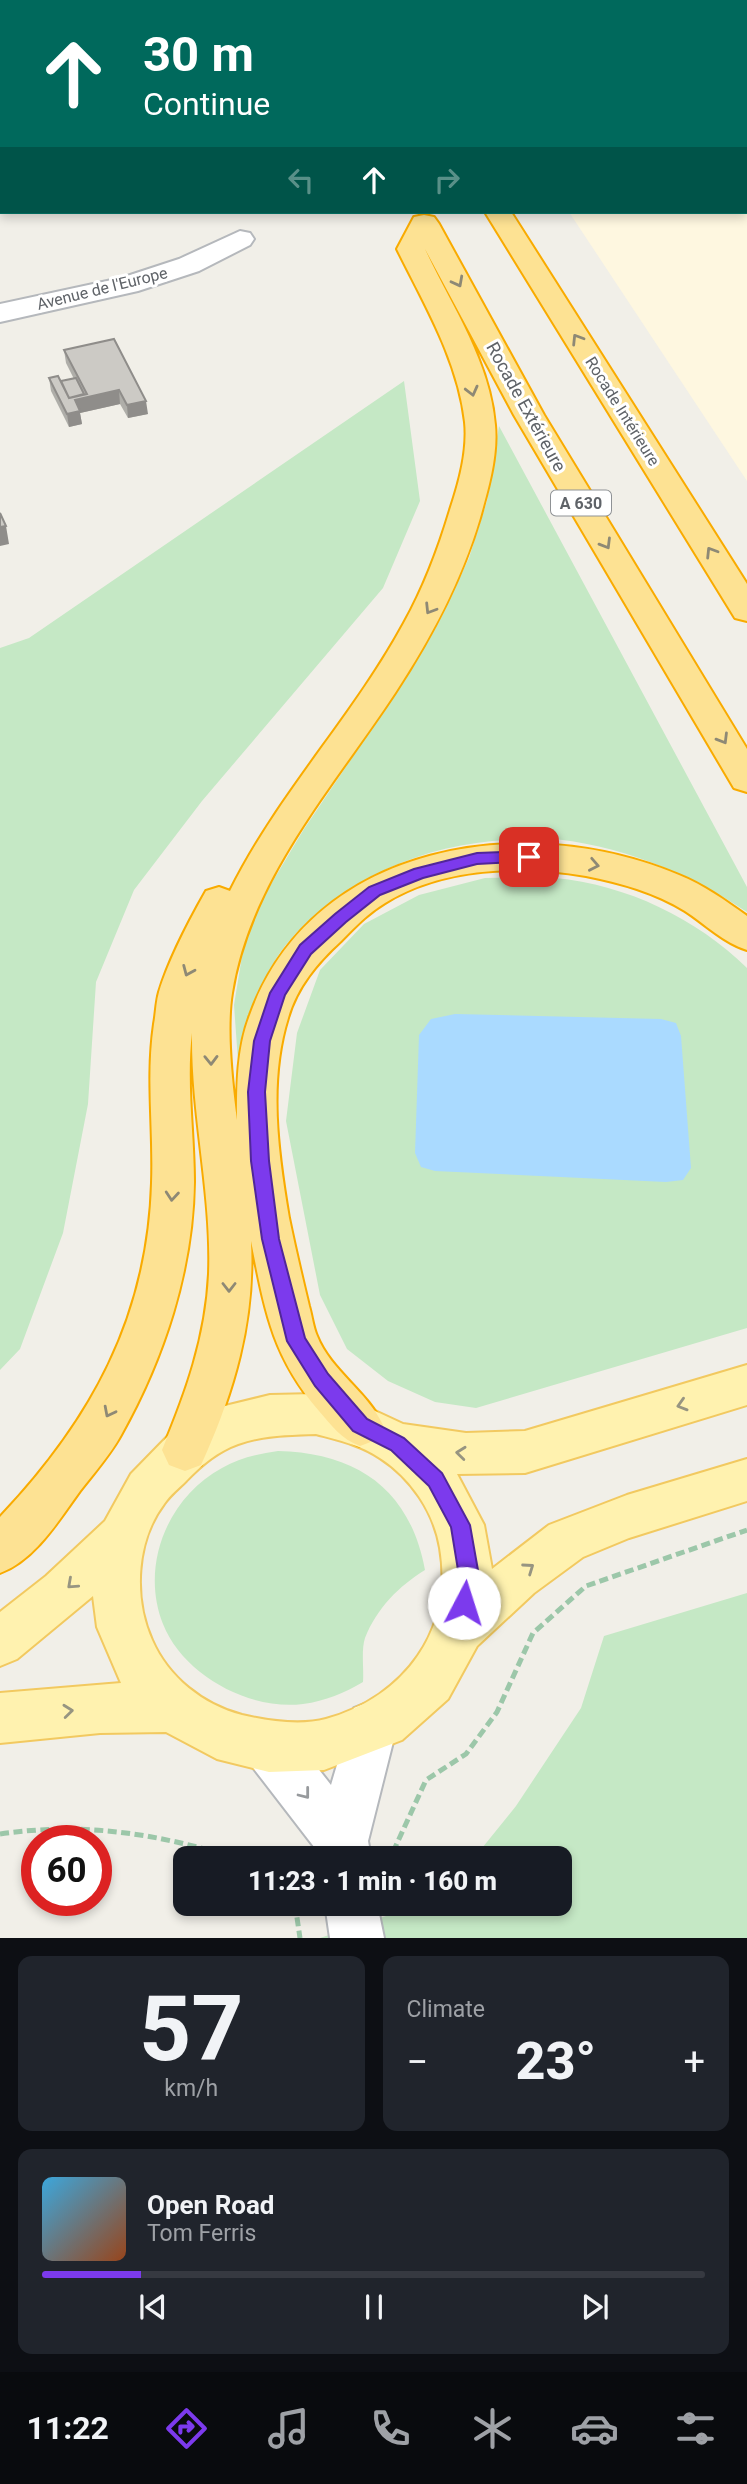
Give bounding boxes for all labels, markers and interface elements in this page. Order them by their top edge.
text: 30 m [143,26,254,83]
icon: ahead [28,28,119,119]
text: Continue [143,85,270,123]
icon: left [282,161,320,199]
icon: ahead [355,161,393,199]
icon: right [428,161,466,199]
street label: Avenue de l'Europe [35,263,169,314]
one-way arrow [449,275,463,288]
one-way arrow [573,333,586,346]
street label: Rocade Extérieure [482,338,571,475]
street label: Rocade Intérieure [581,353,664,469]
one-way arrow [464,385,478,397]
road number: A 630 [551,490,611,516]
one-way arrow [598,537,611,550]
one-way arrow [706,547,719,560]
one-way arrow [425,602,438,615]
one-way arrow [715,732,728,745]
pin [499,827,559,887]
icon: arrive [510,838,548,876]
one-way arrow [588,856,600,871]
one-way arrow [182,963,196,976]
one-way arrow [204,1055,219,1066]
one-way arrow [165,1190,180,1201]
one-way arrow [222,1281,237,1292]
one-way arrow [676,1397,688,1411]
one-way arrow [103,1405,117,1417]
one-way arrow [456,1446,467,1461]
one-way arrow [521,1564,534,1576]
position arrow [427,1566,501,1640]
one-way arrow [67,1575,80,1588]
one-way arrow [62,1704,74,1719]
one-way arrow [297,1787,310,1799]
speed limit sign: 60 [21,1825,112,1916]
text: 11:23 · 1 min · 160 m [248,1866,497,1896]
text: 57 [139,1976,243,2082]
text: Climate [407,1996,485,2023]
text: 23° [516,2031,596,2092]
text: − [407,2040,428,2084]
text: + [683,2040,705,2084]
text: km/h [164,2075,218,2102]
text: Open Road [147,2190,275,2220]
text: Tom Ferris [147,2220,256,2247]
icon: previous [134,2288,172,2326]
icon: pause [355,2288,393,2326]
icon: next [576,2288,614,2326]
icon: directions [162,2404,211,2453]
icon: music [264,2404,313,2453]
icon: phone [366,2404,415,2453]
icon: climate [468,2404,517,2453]
icon: car [570,2404,619,2453]
icon: filters [671,2404,720,2453]
text: 11:22 [26,2409,109,2447]

